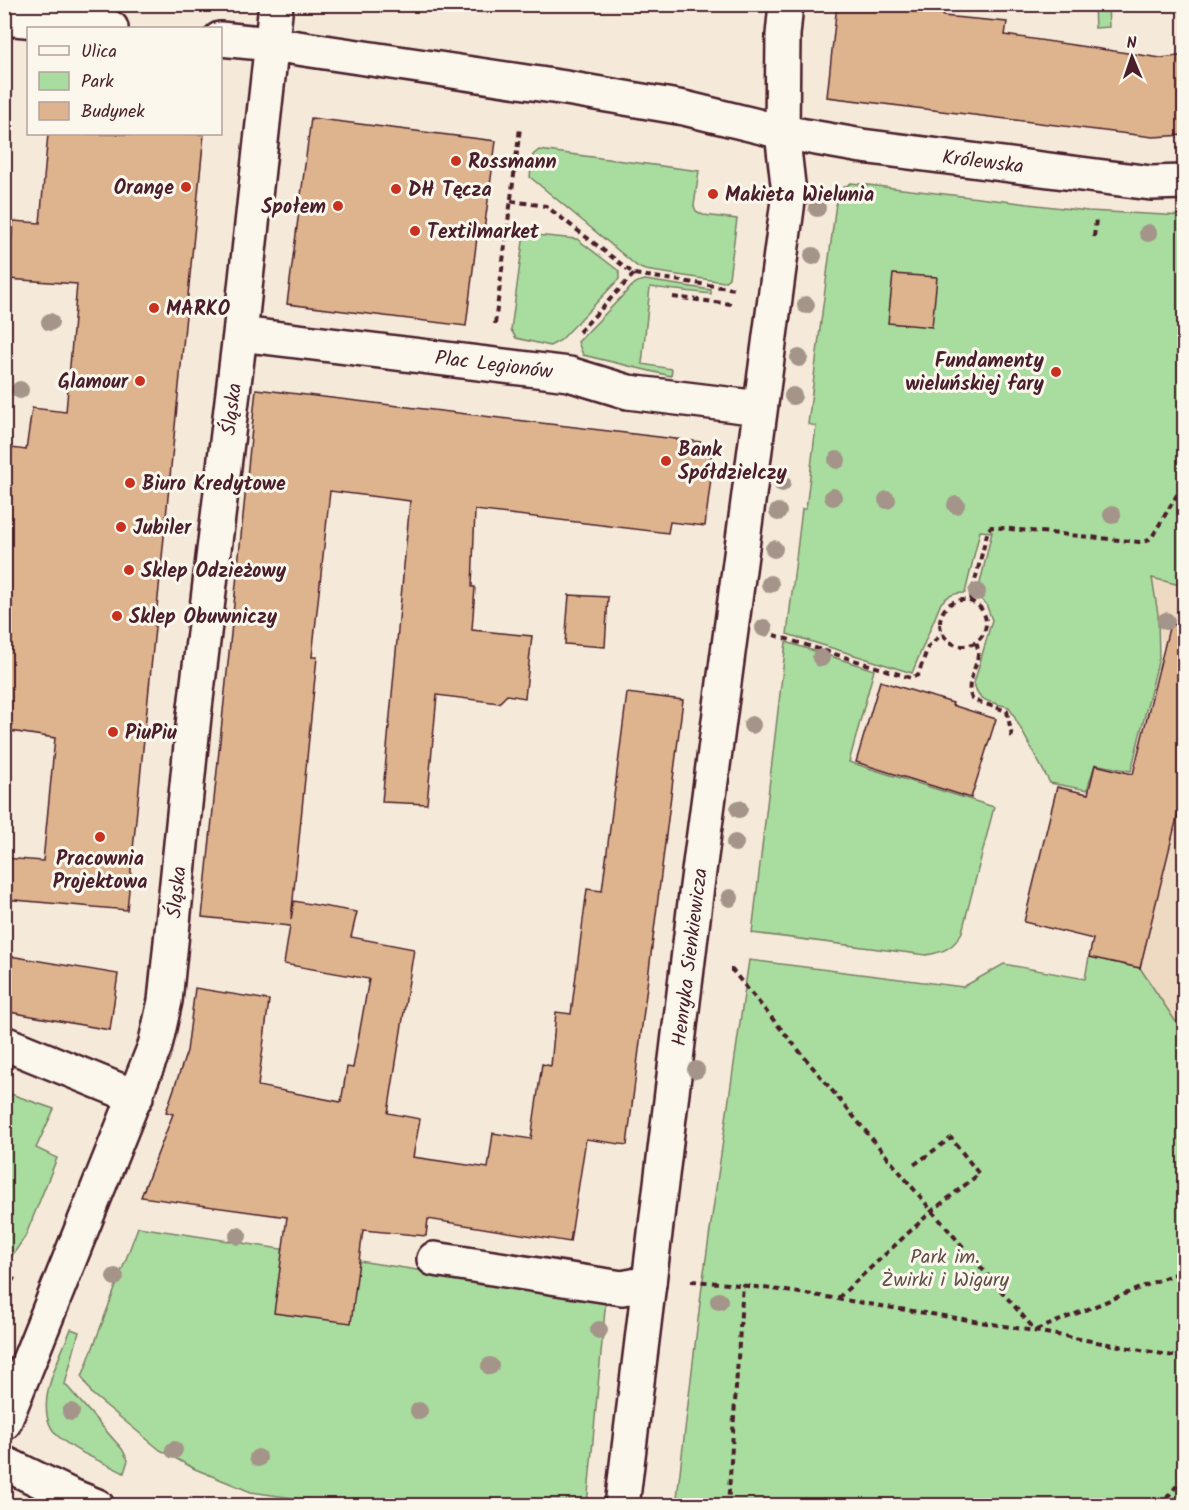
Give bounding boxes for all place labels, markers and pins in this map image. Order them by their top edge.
place label: Rossmann [468,147,557,179]
marker: Rossmann [449,154,463,168]
place label: Orange [114,173,174,205]
place label: DH Tęcza [408,175,492,207]
marker: Orange [179,180,193,194]
place label: Makieta Wielunia [725,180,874,212]
marker: DH Tęcza [389,182,403,196]
marker: Makieta Wielunia [706,187,720,201]
place label: Społem [261,192,326,224]
marker: Społem [331,199,345,213]
place label: Textilmarket [427,217,540,249]
marker: Textilmarket [408,224,422,238]
place label: MARKO [166,294,231,326]
marker: MARKO [147,301,161,315]
place label: Fundamenty wieluńskiej fary [905,346,1045,401]
marker: Fundamenty wieluńskiej fary [1049,365,1063,379]
place label: Glamour [58,367,129,399]
marker: Glamour [133,374,147,388]
place label: Bank Spółdzielczy [678,435,788,490]
marker: Bank Spółdzielczy [659,454,673,468]
place label: Biuro Kredytowe [142,469,286,501]
marker: Biuro Kredytowe [123,476,137,490]
place label: Jubiler [133,513,192,545]
marker: Jubiler [114,520,128,534]
place label: Sklep Odzieżowy [141,556,287,588]
marker: Sklep Odzieżowy [122,563,136,577]
place label: Sklep Obuwniczy [129,602,278,634]
marker: Sklep Obuwniczy [110,609,124,623]
place label: PiuPiu [125,718,177,750]
marker: PiuPiu [106,725,120,739]
marker: Pracownia Projektowa [93,830,107,844]
place label: Pracownia Projektowa [53,844,147,899]

